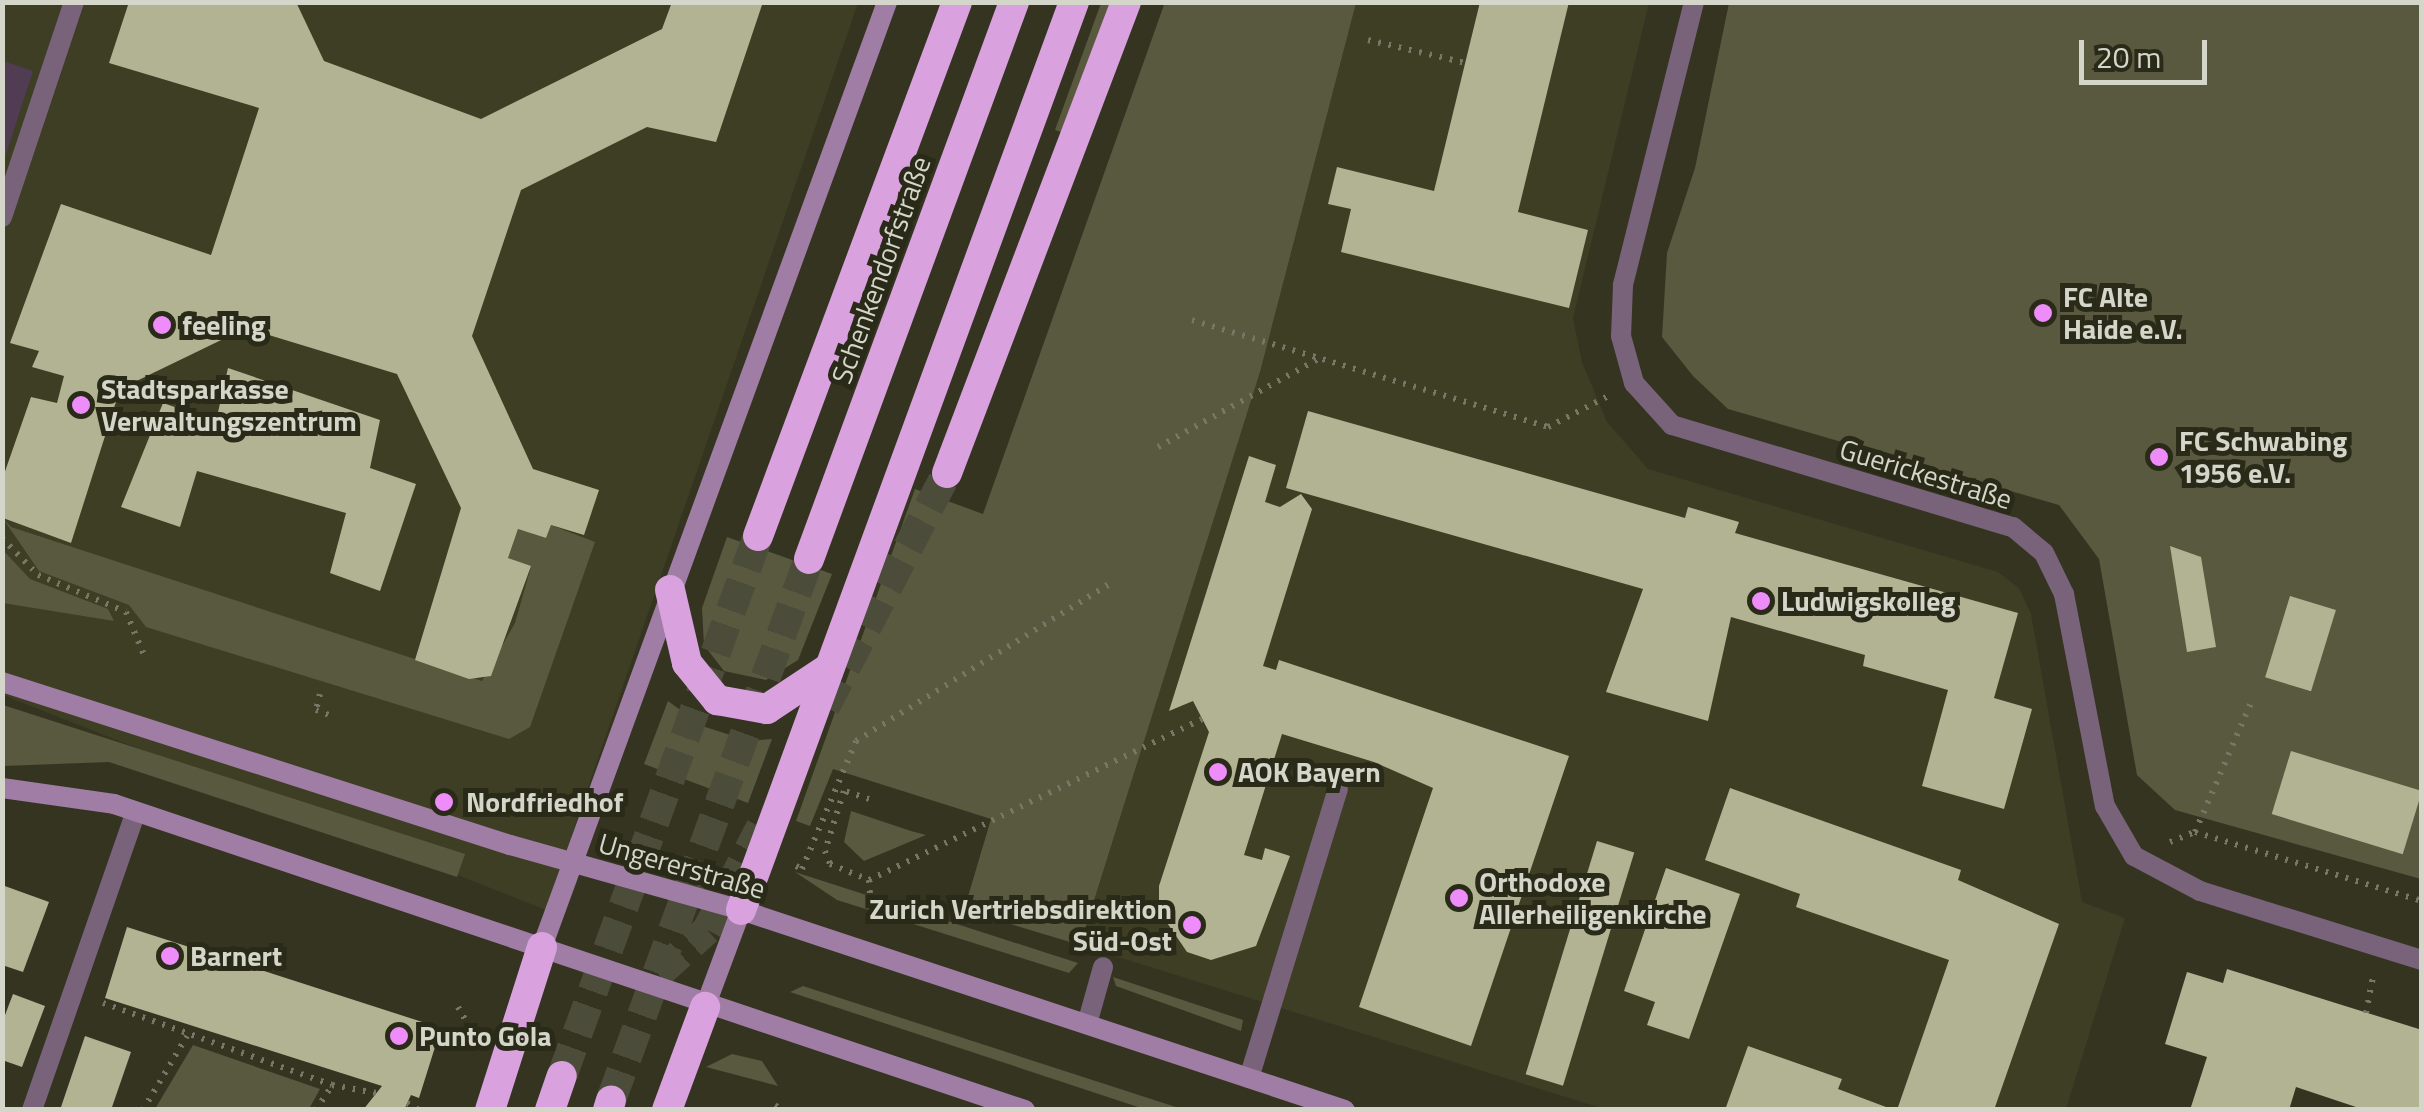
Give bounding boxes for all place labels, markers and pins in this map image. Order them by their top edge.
place label: FC Alte Haide e.V. [2063,280,2183,346]
marker: FC Alte Haide e.V. [2032,302,2054,324]
place label: feeling [182,308,266,342]
marker: feeling [151,314,173,336]
place label: Stadtsparkasse Verwaltungszentrum [101,372,357,438]
marker: Stadtsparkasse Verwaltungszentrum [70,394,92,416]
place label: FC Schwabing 1956 e.V. [2179,424,2347,490]
marker: FC Schwabing 1956 e.V. [2148,446,2170,468]
place label: Ludwigskolleg [1781,584,1955,618]
marker: Ludwigskolleg [1750,590,1772,612]
place label: AOK Bayern [1238,755,1381,789]
marker: AOK Bayern [1207,761,1229,783]
place label: Nordfriedhof [466,785,624,819]
marker: Nordfriedhof [431,789,457,815]
place label: Orthodoxe Allerheiligenkirche [1479,865,1706,931]
marker: Orthodoxe Allerheiligenkirche [1448,887,1470,909]
place label: Zurich Vertriebsdirektion Süd-Ost [869,892,1172,958]
marker: Zurich Vertriebsdirektion Süd-Ost [1181,914,1203,936]
place label: Barnert [190,939,282,973]
marker: Barnert [159,945,181,967]
place label: Punto Gola [419,1019,552,1053]
marker: Punto Gola [388,1025,410,1047]

